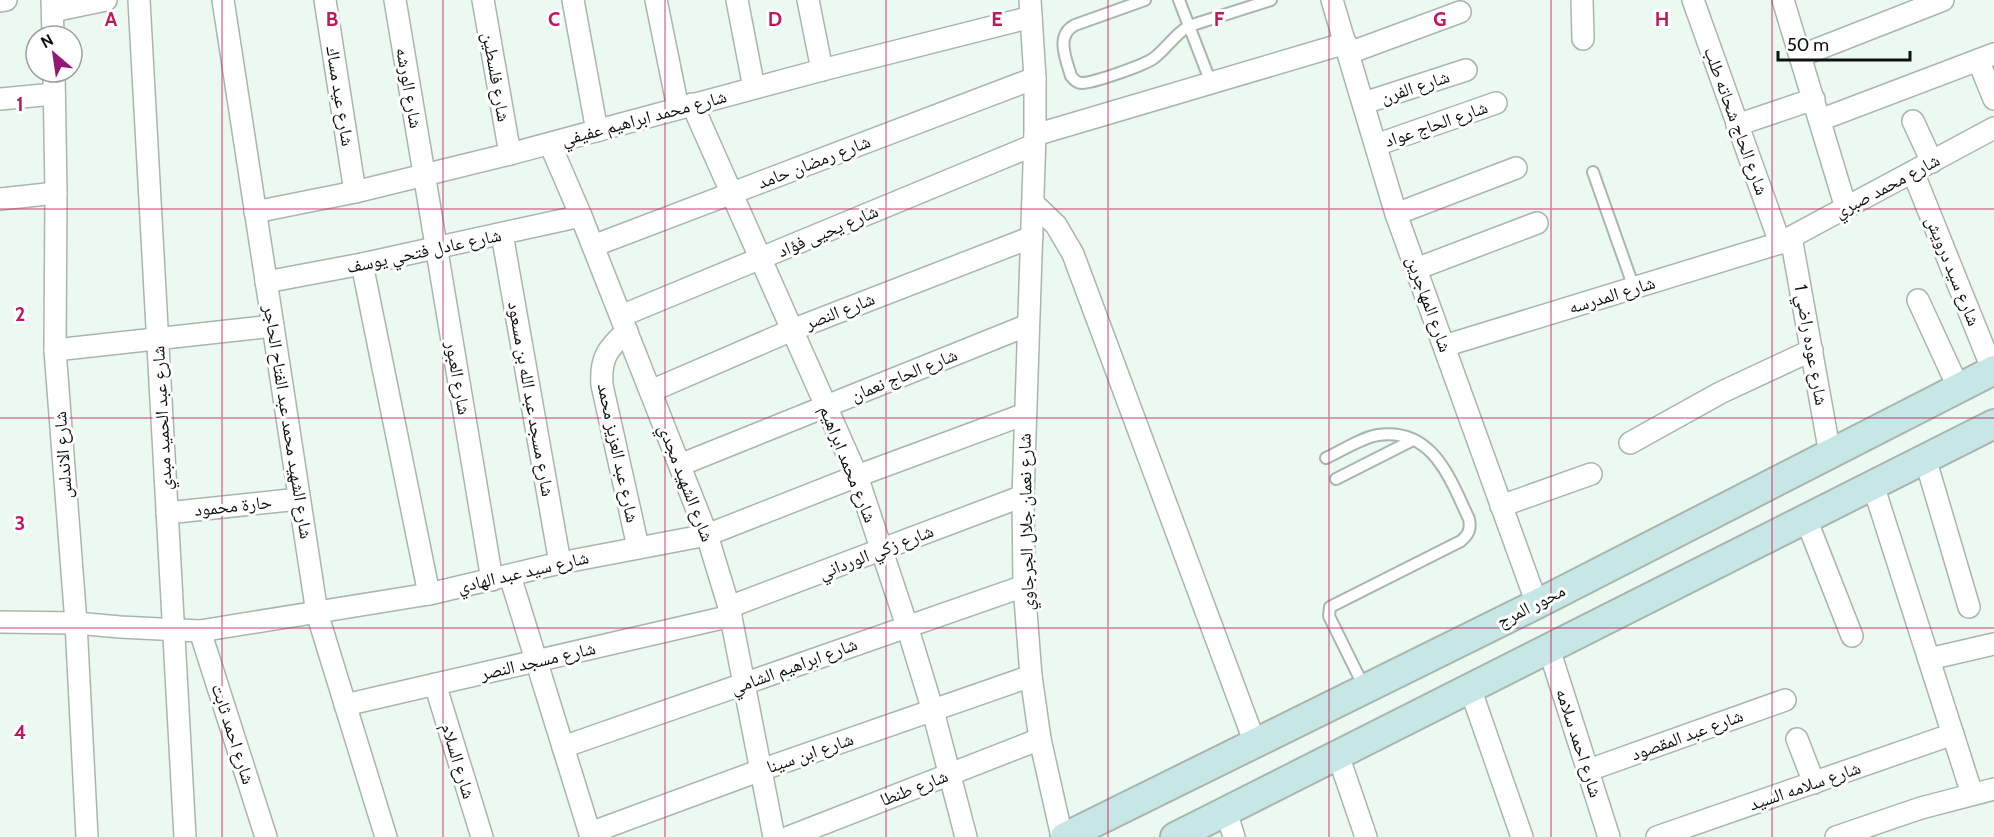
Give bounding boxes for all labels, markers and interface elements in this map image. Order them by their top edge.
text: A [105,7,118,31]
text: B [326,7,338,31]
text: C [548,7,560,31]
text: D [768,7,782,31]
text: E [991,7,1003,31]
text: F [1214,7,1225,31]
text: G [1433,7,1447,31]
text: H [1655,7,1669,31]
north arrow [24,24,84,84]
scale bar [1778,24,1910,62]
text: N [37,30,57,52]
street label: شارع فلسطين [477,31,515,123]
text: 50 m [1787,34,1829,56]
street label: شارع عيد مساك [321,44,359,148]
street label: شارع الحاج شحاته طلب [1698,44,1773,198]
street label: شارع الورشه [391,46,427,130]
street label: شارع الفرن [1378,66,1452,108]
street label: شارع محمد ابراهيم عفيفي [559,85,730,154]
text: 1 [16,92,24,116]
street label: شارع الحاج عواد [1382,96,1491,153]
street label: شارع رمضان حامد [754,130,874,194]
street label: شارع محمد صبري [1831,149,1945,226]
street label: شارع يحيى فؤاد [774,200,882,262]
street label: شارع سيد درويش [1921,213,1985,329]
street label: شارع عادل فتحي يوسف [345,224,504,282]
street label: شارع المهاجرين [1401,253,1457,355]
street label: شارع المدرسه [1566,271,1658,319]
street label: شارع عوده راضي 1 [1786,283,1832,408]
street label: شارع النصر [801,288,878,335]
street label: شارع مسجد عبد الله بن مسعود [503,300,559,498]
text: 2 [15,302,25,326]
street label: شارع الشهيد محمد عبد الفتاح الحاجر [258,303,317,541]
street label: شارع العبور [441,338,475,417]
street label: شارع الحاج نعمان [847,344,961,407]
street label: شارع عبد الحميد مبدي [147,345,180,491]
street label: شارع عبد العزيز محمد [593,381,643,525]
street label: شارع محمد ابراهيم [814,402,882,526]
street label: شارع الاندلس [49,411,77,499]
street label: شارع الشهيد مجدي [650,421,719,546]
street label: شارع نعمان جلال الجرجاوي [1013,433,1042,611]
street label: حارة محمود [193,491,273,521]
text: 3 [15,511,25,535]
street label: شارع زكي الورداني [815,520,938,587]
street label: شارع سيد عبد الهادي [455,546,592,601]
street label: محور المرج [1493,579,1569,633]
street label: شارع ابراهيم الشامي [728,633,862,703]
street label: شارع مسجد النصر [477,637,598,685]
street label: شارع احمد ثابت [206,681,260,787]
street label: شارع احمد سلامه [1551,686,1607,800]
street label: شارع عبد المقصود [1628,705,1746,765]
text: 4 [14,720,26,744]
street label: شارع السلام [435,720,480,802]
street label: شارع ابن سينا [764,728,856,778]
street label: شارع سلامه السيد [1746,757,1864,815]
street label: شارع طنطا [877,765,951,811]

